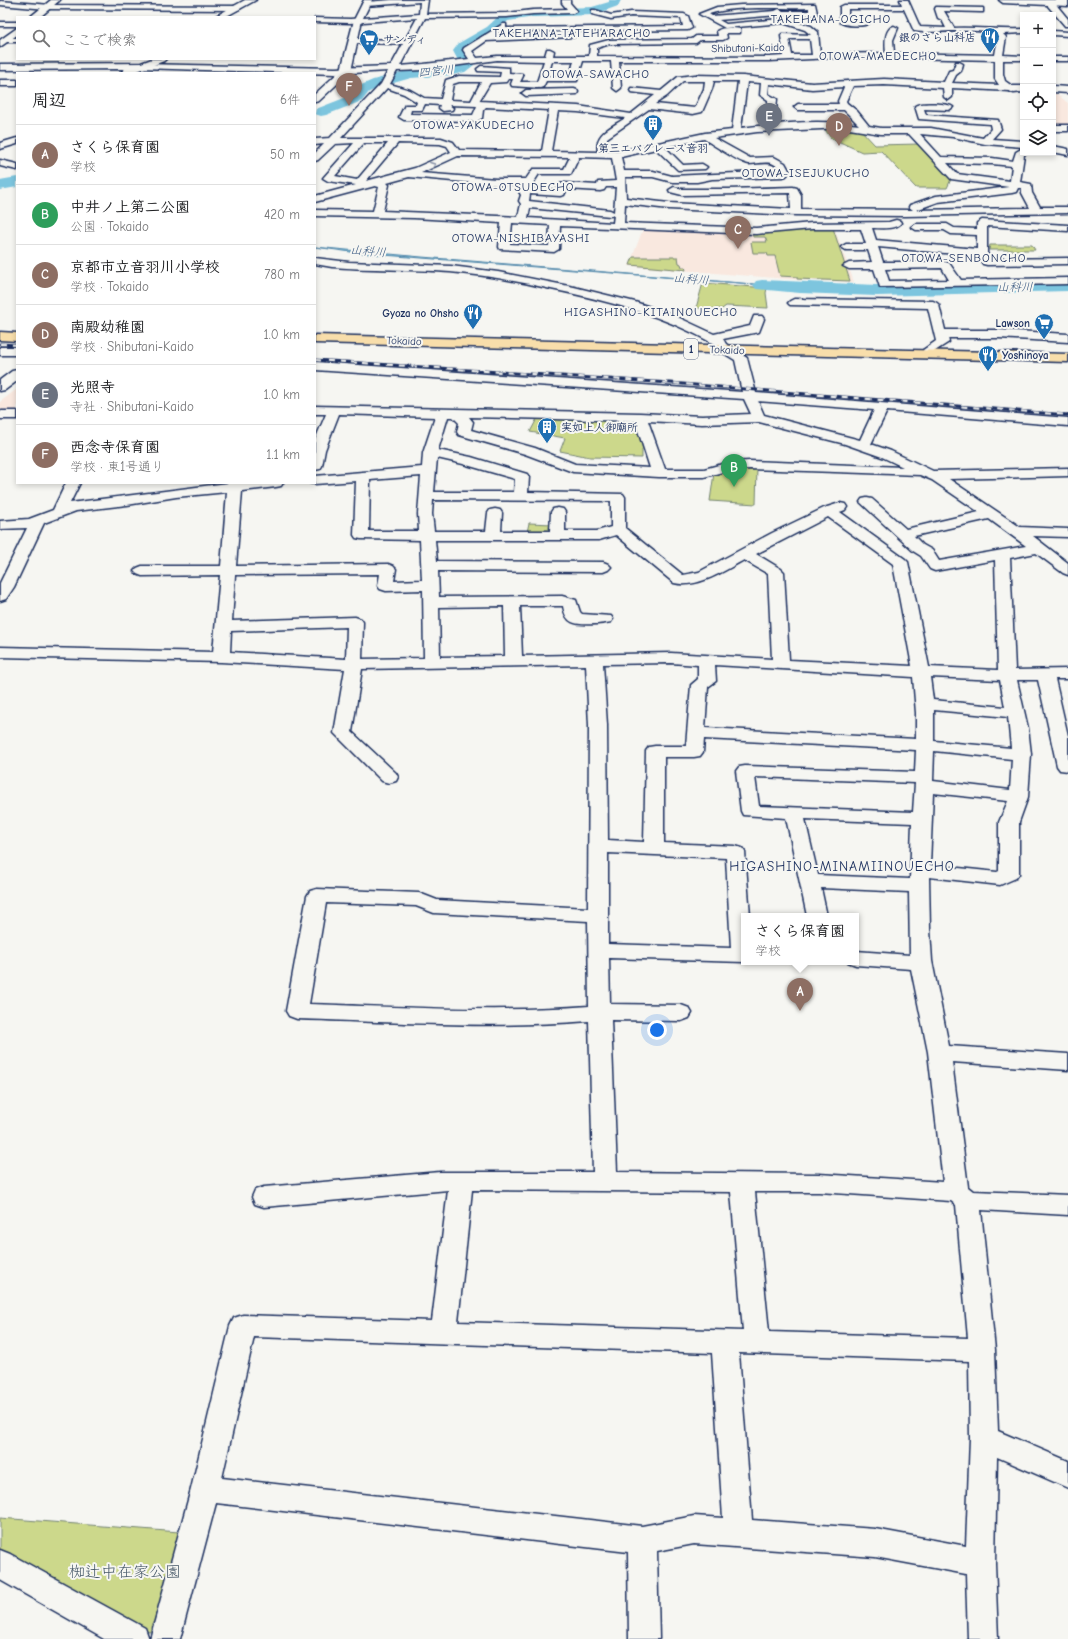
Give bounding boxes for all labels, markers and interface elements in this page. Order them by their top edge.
district label: TAKEHANA-OGICHO [771,12,891,26]
map controls [1020,12,1056,156]
button: + [1020,12,1056,48]
search box [16,16,316,60]
district label: TAKEHANA-TATEHARACHO [493,26,651,40]
restaurant icon: 銀のさら山科店 [979,26,1001,54]
icon: search [30,27,52,49]
supermarket icon: サンディ [358,28,380,56]
text: ここで検索 [62,31,137,49]
place label: 銀のさら山科店 [899,31,976,44]
place label: サンディ [383,33,427,46]
street label: Shibutani-Kaido [711,41,785,55]
button: − [1020,48,1056,84]
district label: OTOWA-MAEDECHO [819,49,937,63]
water label: 四宮川 [417,62,455,80]
district label: OTOWA-SAWACHO [542,67,650,81]
pin: F [336,73,362,106]
button: locate [1020,84,1056,120]
text: 周辺 [32,91,66,110]
text: 6件 [280,92,300,107]
pin: E [756,103,782,136]
building icon: 第三エバグレース音羽 [642,113,664,141]
pin: D [826,113,852,146]
district label: OTOWA-YAKUDECHO [413,118,535,132]
button: layers [1020,120,1056,156]
text: さくら保育園 [70,138,160,156]
place label: 第三エバグレース音羽 [598,142,708,155]
text: A [41,147,49,162]
text: 50 m [270,147,300,162]
text: 学校 [70,159,96,174]
one-way arrow [430,162,437,170]
district label: OTOWA-ISEJUKUCHO [742,166,870,180]
district label: OTOWA-OTSUDECHO [451,180,575,194]
text: 中井ノ上第二公園 [70,198,190,216]
text: B [41,207,49,222]
text: 420 m [264,207,300,222]
pin: C [725,216,751,249]
text: 公園 · Tokaido [70,219,149,234]
district label: OTOWA-NISHIBAYASHI [452,231,590,245]
water label: 山科川 [349,242,387,260]
district label: OTOWA-SENBONCHO [902,251,1026,265]
text: 京都市立音羽川小学校 [70,258,220,276]
text: C [41,267,49,282]
text: 780 m [264,267,300,282]
water label: 山科川 [672,270,710,288]
text: 学校 · Tokaido [70,279,149,294]
water label: 山科川 [997,280,1033,294]
restaurant icon: Gyoza no Ohsho [462,302,484,330]
district label: HIGASHINO-KITAINOUECHO [564,305,738,319]
place label: Gyoza no Ohsho [382,307,459,320]
supermarket icon: Lawson [1033,312,1055,340]
place label: Lawson [996,317,1030,330]
text: 南殿幼稚園 [70,318,145,336]
text: D [41,327,49,342]
text: 1.0 km [264,327,300,342]
street label: Tokaido [386,334,422,348]
text: 学校 · Shibutani-Kaido [70,339,194,354]
road number: 1 [684,339,698,359]
street label: Tokaido [709,343,745,357]
restaurant icon: Yoshinoya [977,344,999,372]
place label: Yoshinoya [1002,349,1049,362]
text: 光照寺 [70,378,115,396]
text: E [41,387,49,402]
text: 1.0 km [264,387,300,402]
text: 寺社 · Shibutani-Kaido [70,399,194,414]
building icon: 実如上人御廟所 [536,416,558,444]
place label: 実如上人御廟所 [561,421,638,434]
text: 西念寺保育園 [70,438,160,456]
text: F [41,447,49,462]
text: 1.1 km [266,447,300,462]
pin: B [721,454,747,487]
text: 学校 · 東1号通り [70,459,164,474]
district label: HIGASHINO-MINAMIINOUECHO [729,858,955,875]
popup [741,913,859,965]
text: さくら保育園 [755,922,845,940]
text: 学校 [755,943,781,958]
pin: A [787,978,813,1011]
your location [647,1020,667,1040]
park label: 椥辻中在家公園 [69,1563,181,1581]

